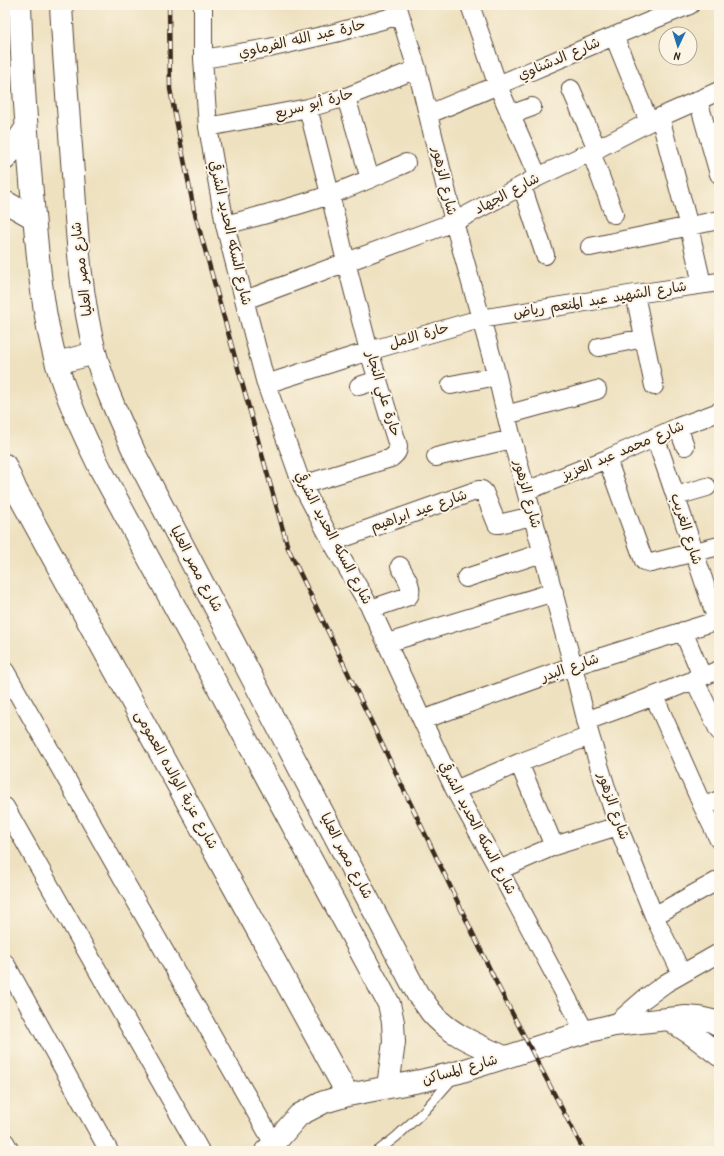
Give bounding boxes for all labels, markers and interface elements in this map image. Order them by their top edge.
street label: حارة عبد الله الفرماوي [236,14,368,64]
north arrow [658,26,698,66]
street label: شارع الدشناوي [514,32,604,86]
text: N [673,46,681,64]
street label: حارة أبو سريع [272,83,356,125]
street label: شارع الزهور [425,143,463,218]
street label: شارع السكه الحديد الشرقي [203,158,257,308]
street label: شارع الجهاد [470,168,544,220]
street label: شارع مصر العليا [65,221,99,317]
street label: شارع الشهيد عبد المنعم رياض [512,275,688,325]
street label: حارة الامل [386,317,452,355]
street label: حارة علي النجار [358,347,406,440]
street label: شارع محمد عبد العزيز [557,415,688,487]
street label: شارع الزهور [507,456,547,531]
street label: شارع السكه الحديد الشرقي [288,467,378,609]
street label: شارع عيد ابراهيم [368,484,470,538]
street label: شارع الغريب [664,490,708,568]
street label: شارع مصر العليا [164,522,228,616]
street label: شارع البدر [537,648,602,688]
street label: شارع عزبة الوالده العمومى [129,707,223,853]
street label: شارع السكه الحديد الشرقي [432,757,522,899]
street label: شارع الزهور [591,768,635,843]
street label: شارع مصر العليا [314,809,378,903]
street label: شارع المساكن [420,1049,500,1091]

